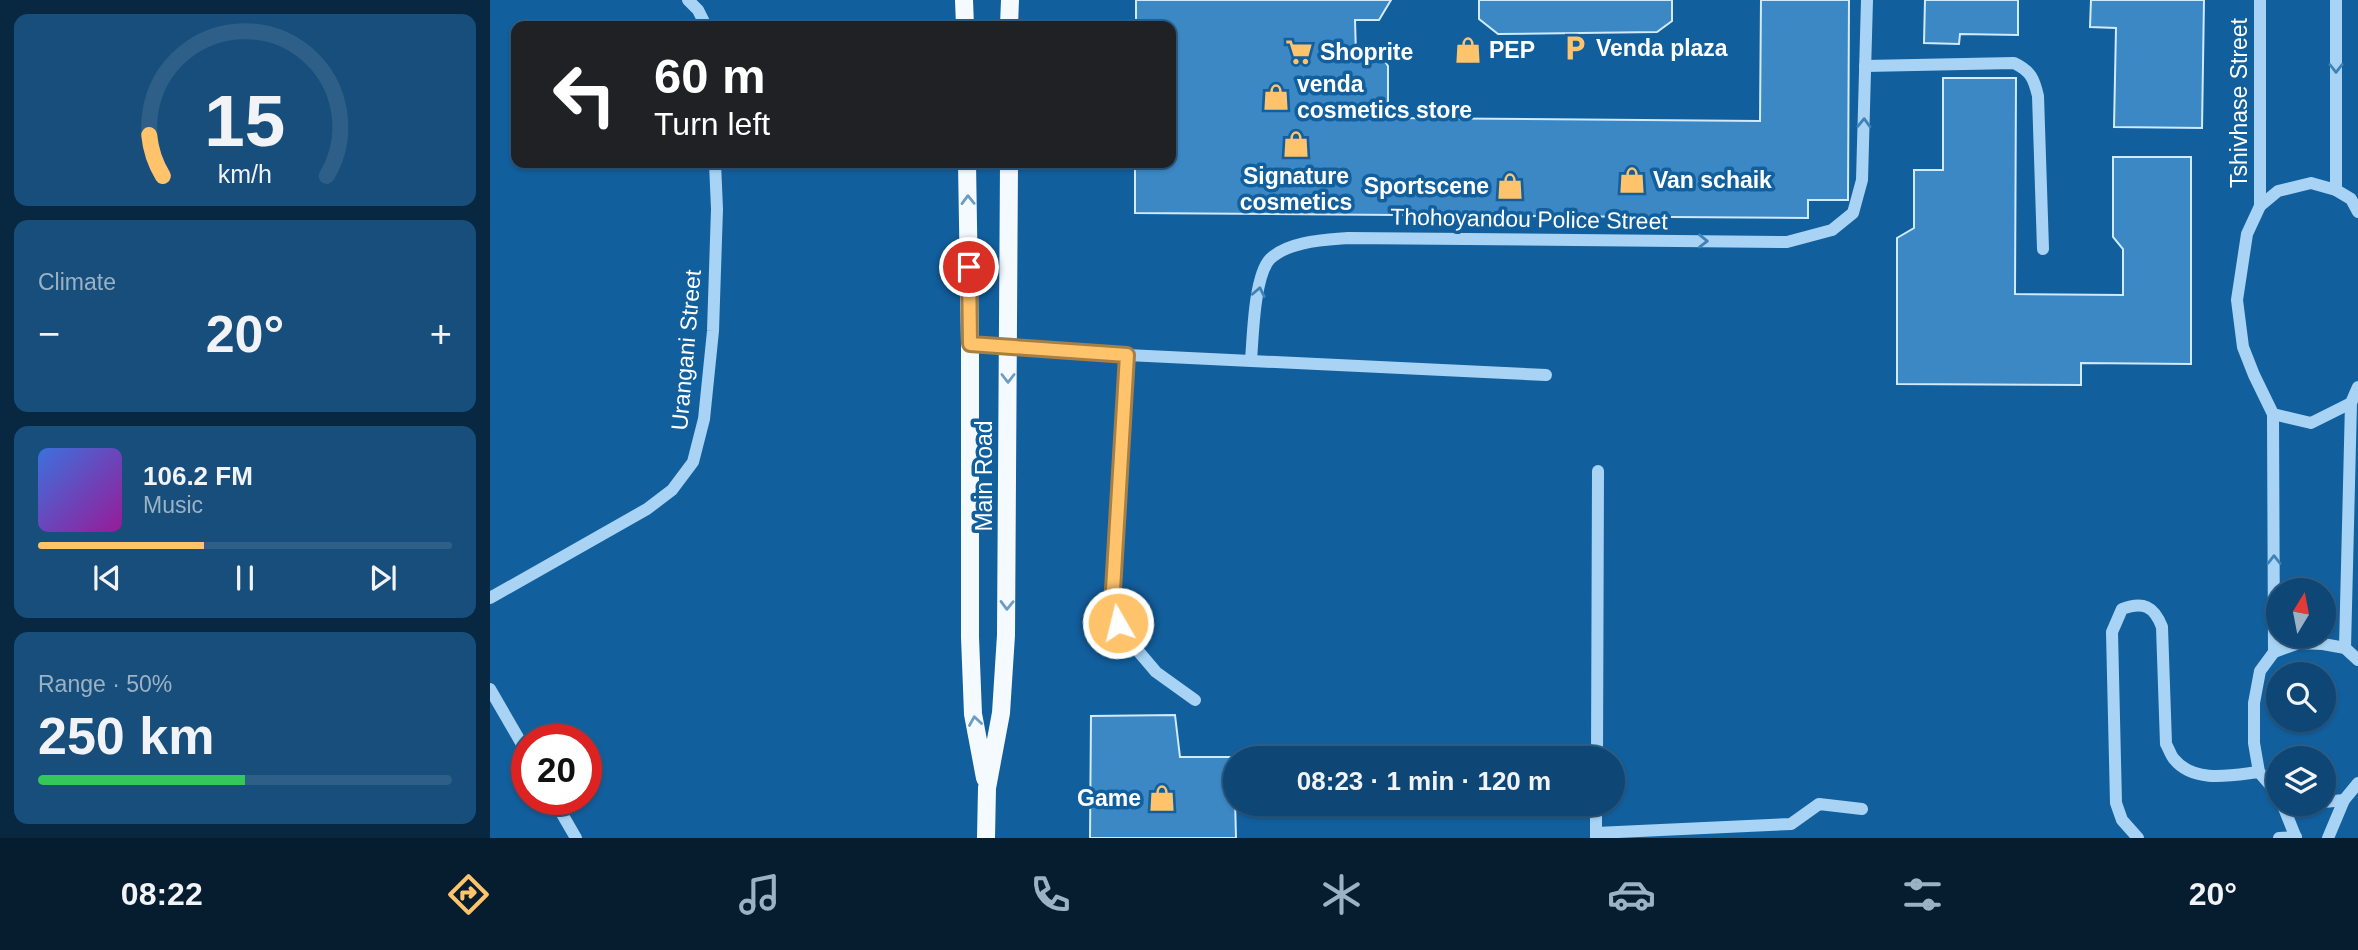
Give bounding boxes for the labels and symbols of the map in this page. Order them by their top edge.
street label: Tshivhase Street [2226,17,2252,188]
parking icon: Venda plaza [1560,33,1590,63]
shop icon: PEP [1453,35,1483,65]
place label: Venda plaza [1596,35,1728,61]
supermarket icon: Shoprite [1284,37,1314,67]
place label: PEP [1489,37,1535,63]
place label: Shoprite [1320,39,1413,65]
one-way arrow [2328,63,2344,74]
place label: venda cosmetics store [1297,71,1472,123]
shop icon: venda cosmetics store [1261,82,1291,112]
one-way arrow [1856,117,1871,128]
shop icon: Signature cosmetics [1281,129,1311,159]
place label: Signature cosmetics [1240,163,1352,215]
shop icon: Van schaik [1617,165,1647,195]
place label: Van schaik [1653,167,1772,193]
shop icon: Sportscene [1495,171,1525,201]
place label: Sportscene [1364,173,1489,199]
one-way arrow [960,194,975,205]
street label: Thohoyandou Police Street [1390,204,1669,234]
one-way arrow [1698,233,1709,249]
pin [939,237,999,297]
street label: Urangani Street [666,268,706,431]
one-way arrow [1250,286,1265,298]
one-way arrow [1000,373,1016,384]
street label: Main Road [971,420,997,532]
one-way arrow [2266,554,2282,564]
north arrow [2266,578,2336,648]
position arrow [1081,586,1155,660]
one-way arrow [999,601,1015,611]
one-way arrow [968,715,983,727]
speed limit sign: 20 [511,724,602,815]
shop icon: Game [1147,783,1177,813]
place label: Game [1077,785,1141,811]

